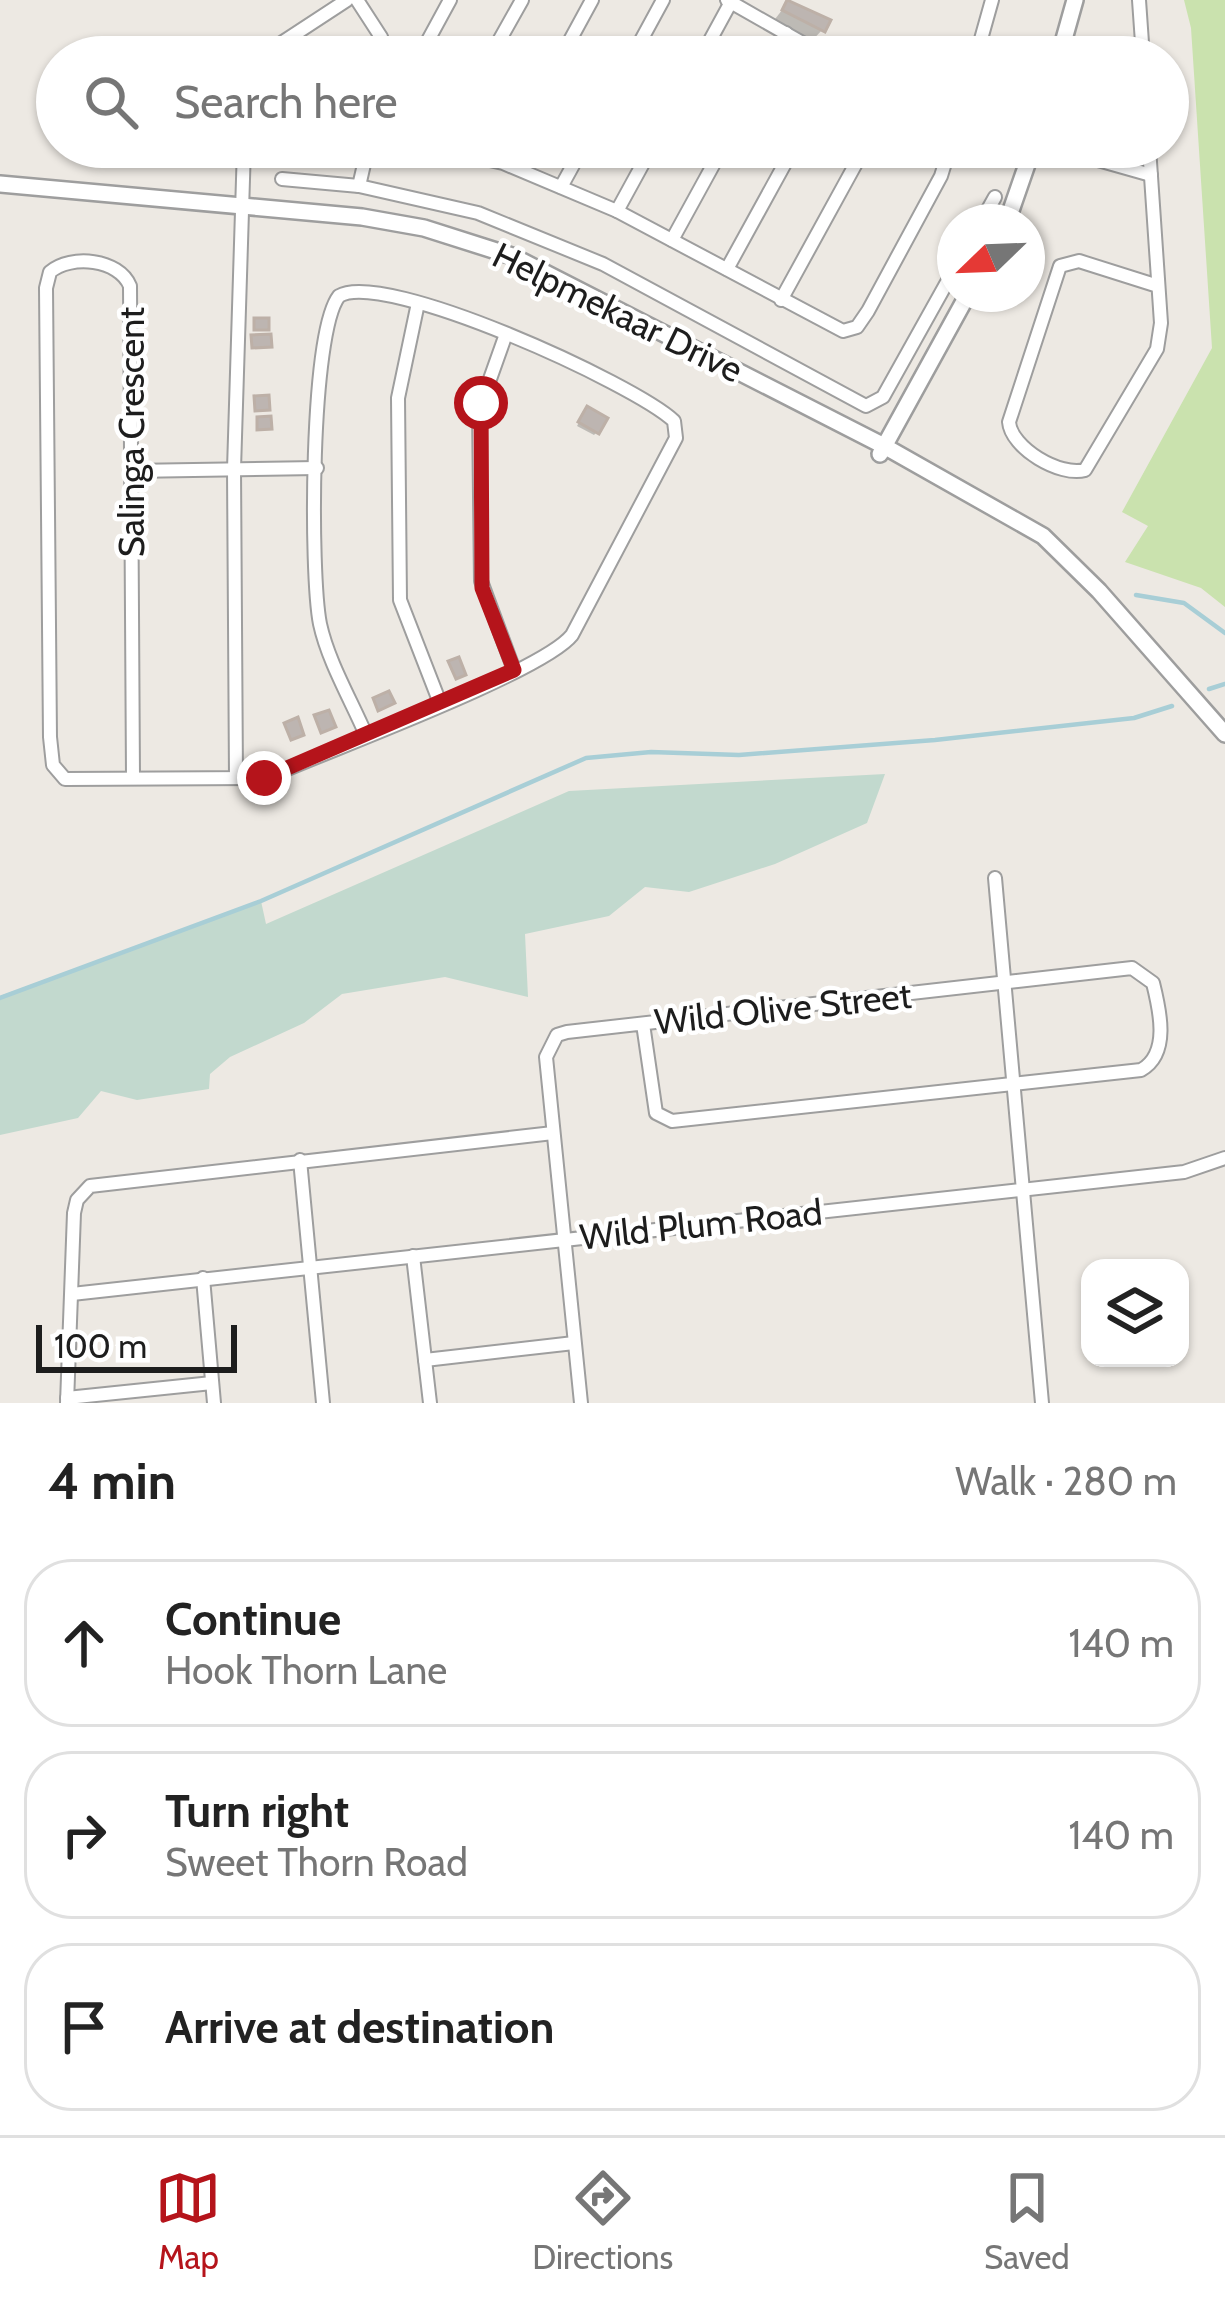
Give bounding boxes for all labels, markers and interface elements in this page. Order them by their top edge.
search box [36,36,1189,168]
icon: search [78,69,144,135]
text: Search here [174,75,398,129]
north arrow [937,204,1045,312]
street label: Helpmekaar Drive [486,232,750,392]
street label: Salinga Crescent [109,307,153,557]
route start [454,376,508,430]
route end [237,751,291,805]
street label: Wild Olive Street [652,973,914,1043]
street label: Wild Plum Road [578,1189,824,1259]
map controls [1081,1259,1189,1367]
button: layers [1081,1259,1189,1367]
scale bar [36,1319,237,1372]
text: 100 m [54,1326,147,1366]
text: 4 min [48,1450,176,1512]
text: Walk · 280 m [955,1457,1177,1505]
text: Continue [165,1592,341,1646]
icon: ahead [51,1610,117,1676]
text: 140 m [1069,1619,1174,1667]
text: Hook Thorn Lane [165,1646,447,1694]
text: Turn right [165,1784,349,1838]
icon: right [51,1802,117,1868]
text: 140 m [1069,1811,1174,1859]
text: Sweet Thorn Road [165,1838,468,1886]
icon: arrive [51,1994,117,2060]
text: Arrive at destination [165,2000,554,2054]
tab: Map [155,2165,221,2277]
tab: Directions [532,2165,673,2277]
tab: Saved [984,2165,1070,2277]

